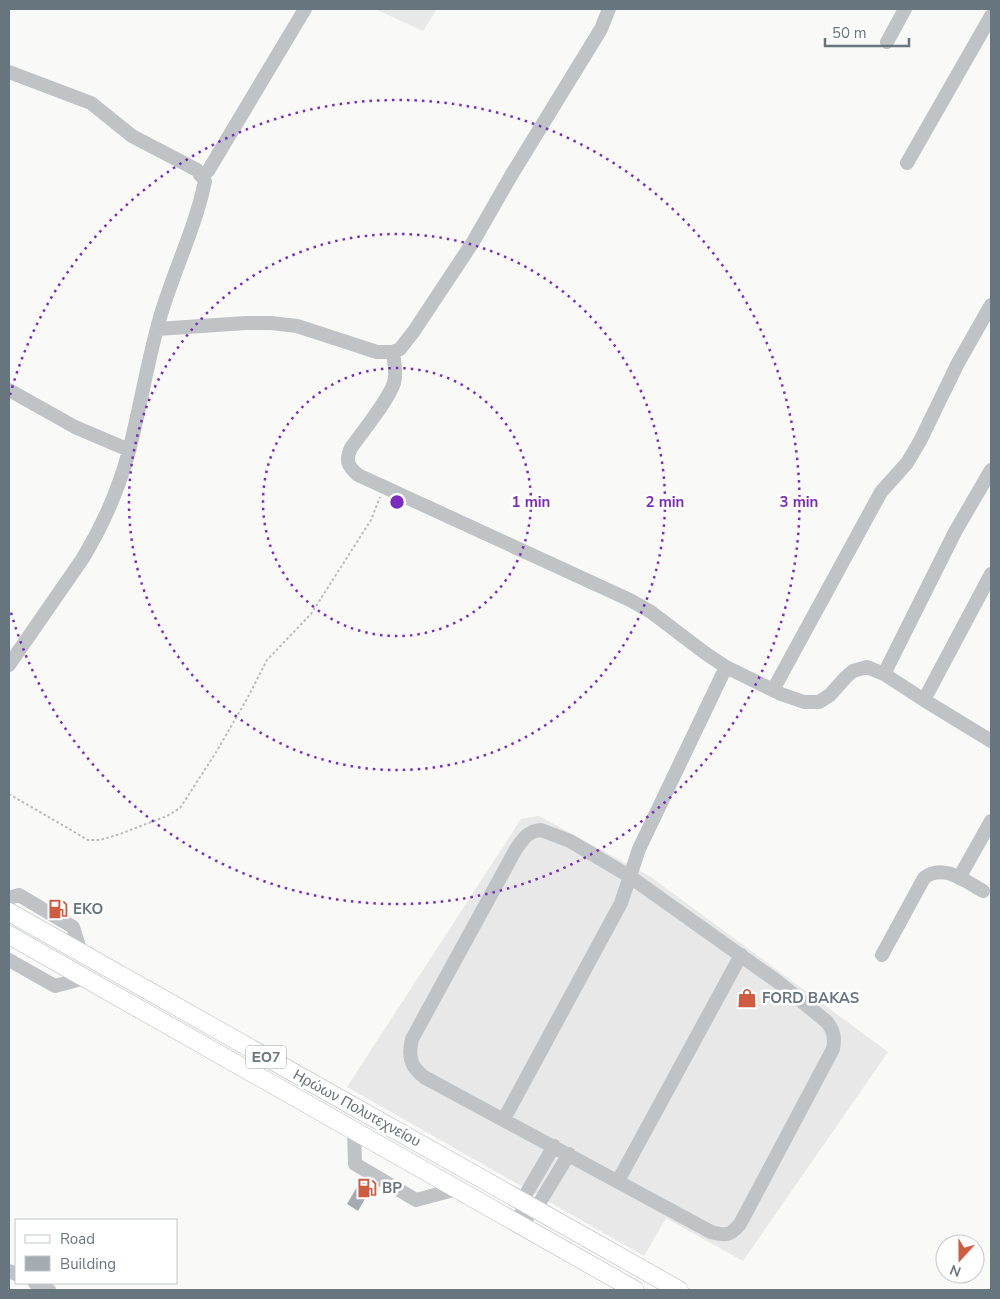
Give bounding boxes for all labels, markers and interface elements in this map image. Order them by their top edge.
scale bar [825,15,909,47]
text: 50 m [832,23,867,43]
text: 1 min [512,492,550,512]
text: 2 min [646,492,684,512]
text: 3 min [780,492,818,512]
centre of rings [388,493,406,511]
fuel station icon: EKO [47,898,69,920]
place label: EKO [73,899,103,919]
shop icon: FORD BAKAS [736,987,758,1009]
place label: FORD BAKAS [762,988,859,1008]
road number: ΕΟ7 [246,1046,286,1068]
street label: Ηρώων Πολυτεχνείου [290,1065,424,1151]
fuel station icon: BP [356,1177,378,1199]
place label: BP [382,1178,402,1198]
legend [15,1219,178,1284]
text: Road [60,1229,95,1249]
north arrow [935,1234,985,1284]
text: Building [60,1254,116,1274]
text: N [947,1260,964,1281]

